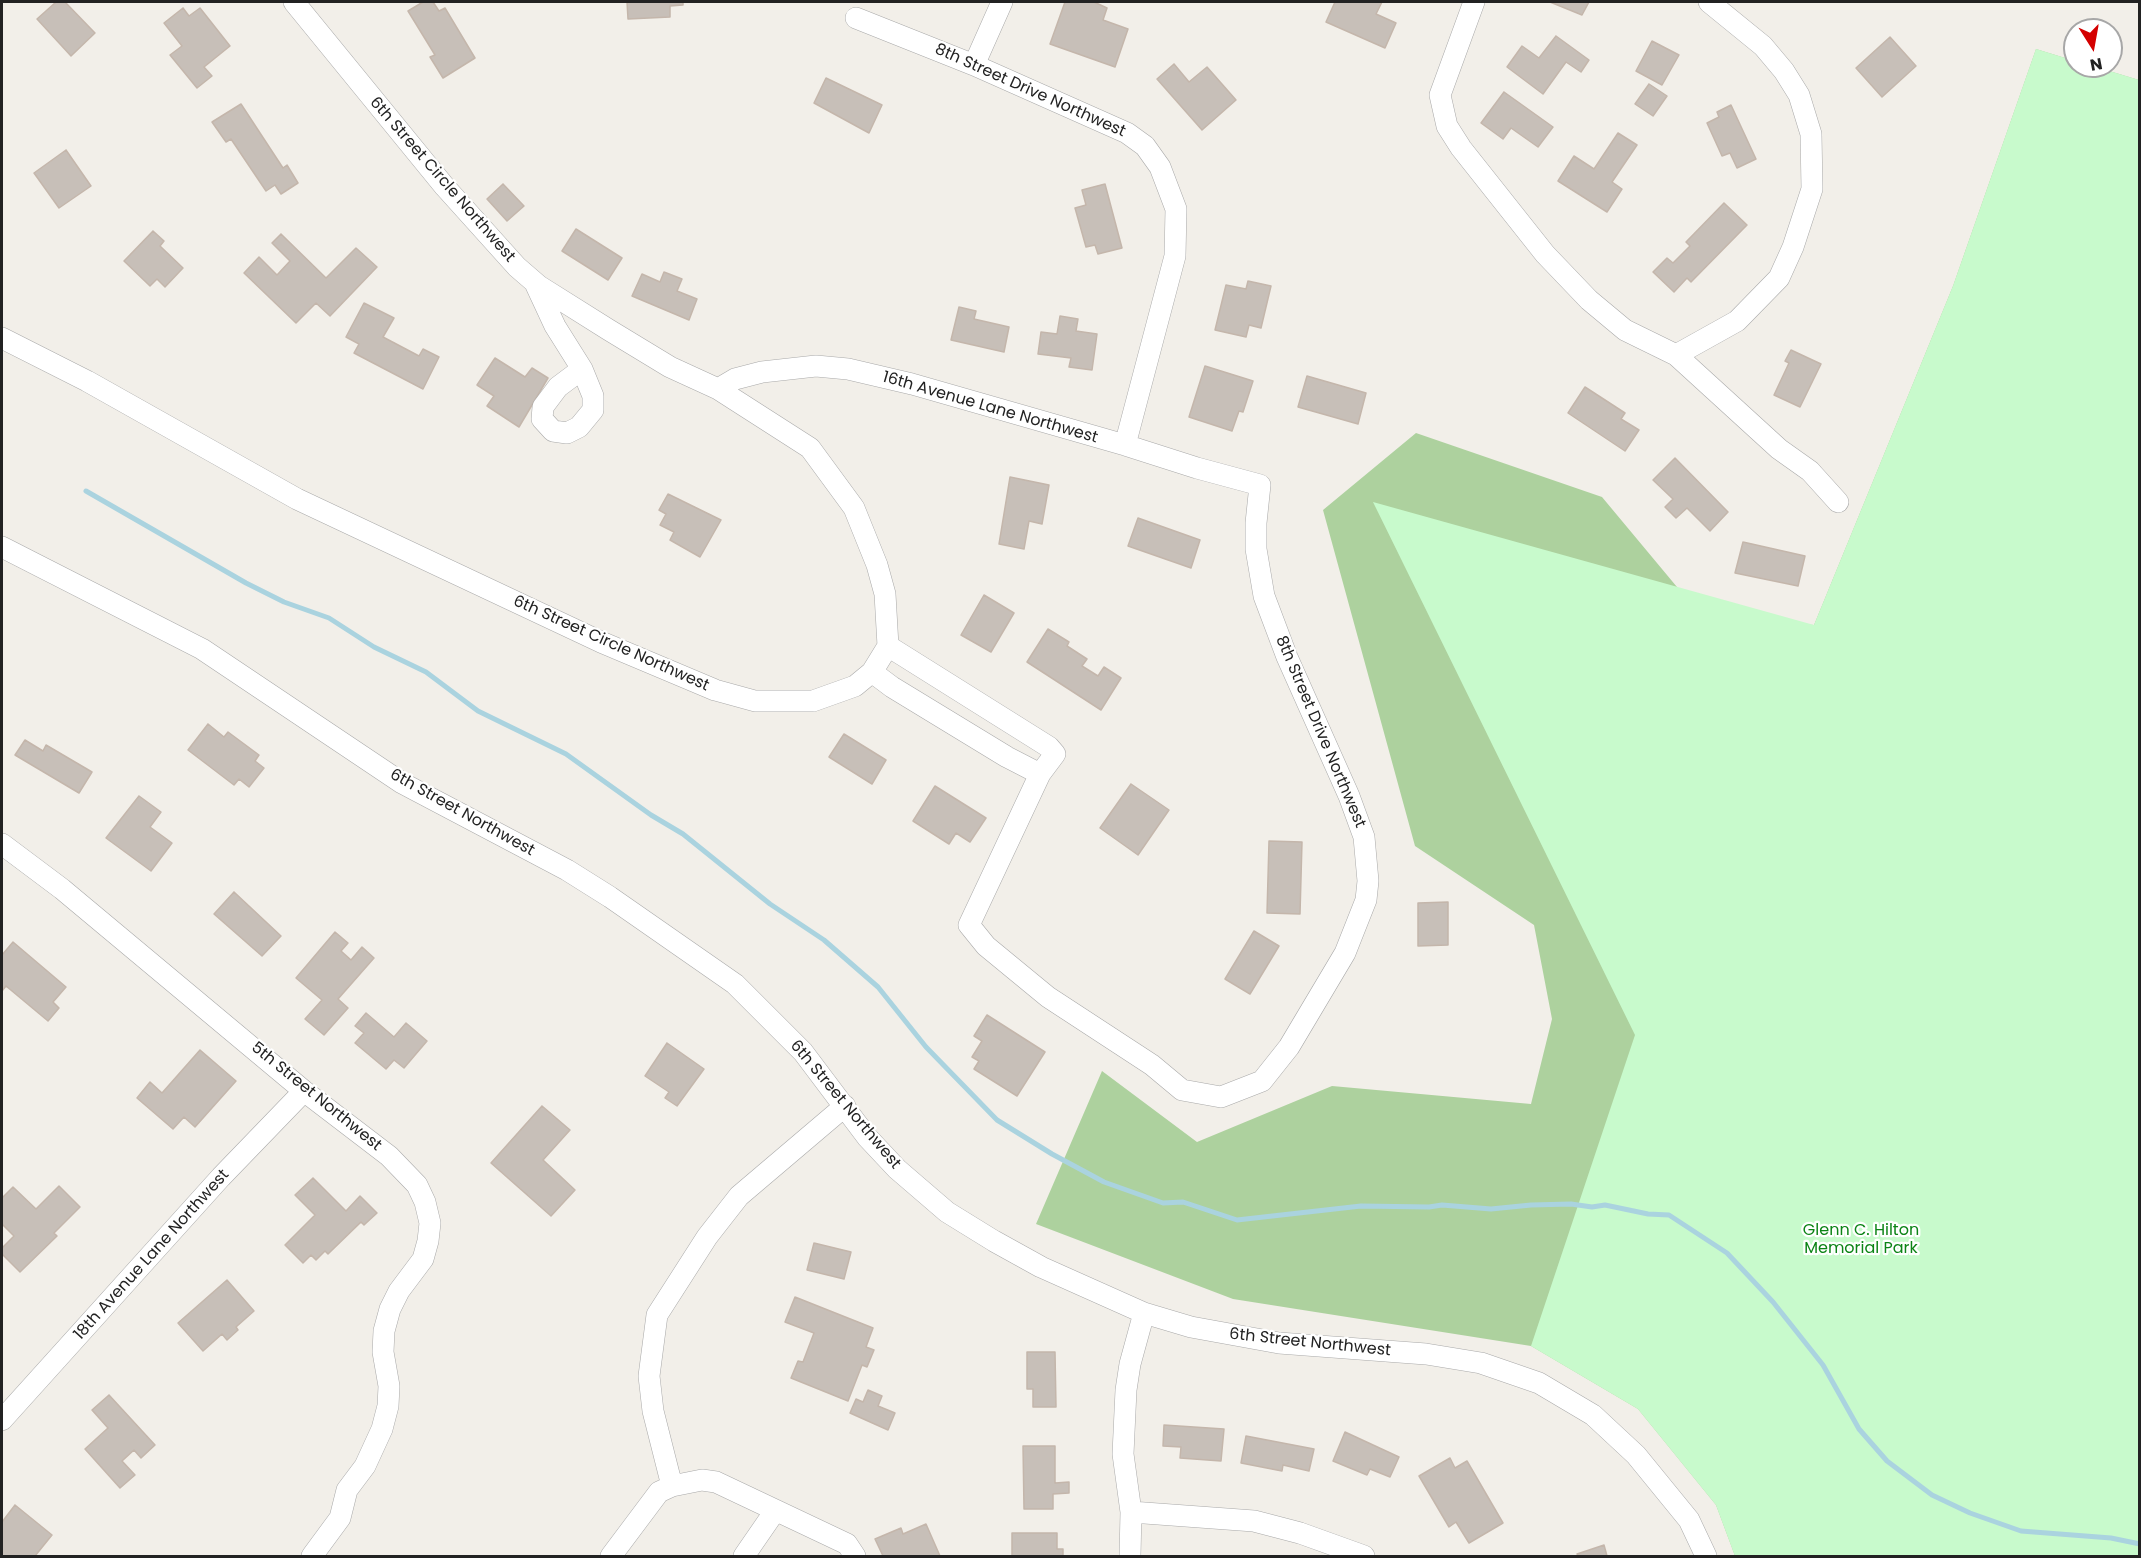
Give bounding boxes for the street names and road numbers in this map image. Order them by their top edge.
street label: 8th Street Drive Northwest [932,40,1128,142]
street label: 6th Street Circle Northwest [365,94,519,266]
street label: 16th Avenue Lane Northwest [880,368,1100,448]
street label: 6th Street Circle Northwest [510,592,712,696]
street label: 8th Street Drive Northwest [1271,633,1369,831]
street label: 6th Street Northwest [386,765,538,861]
street label: 6th Street Northwest [785,1037,905,1173]
street label: 5th Street Northwest [247,1038,385,1156]
street label: 18th Avenue Lane Northwest [70,1166,234,1344]
street label: 6th Street Northwest [1228,1325,1392,1361]

